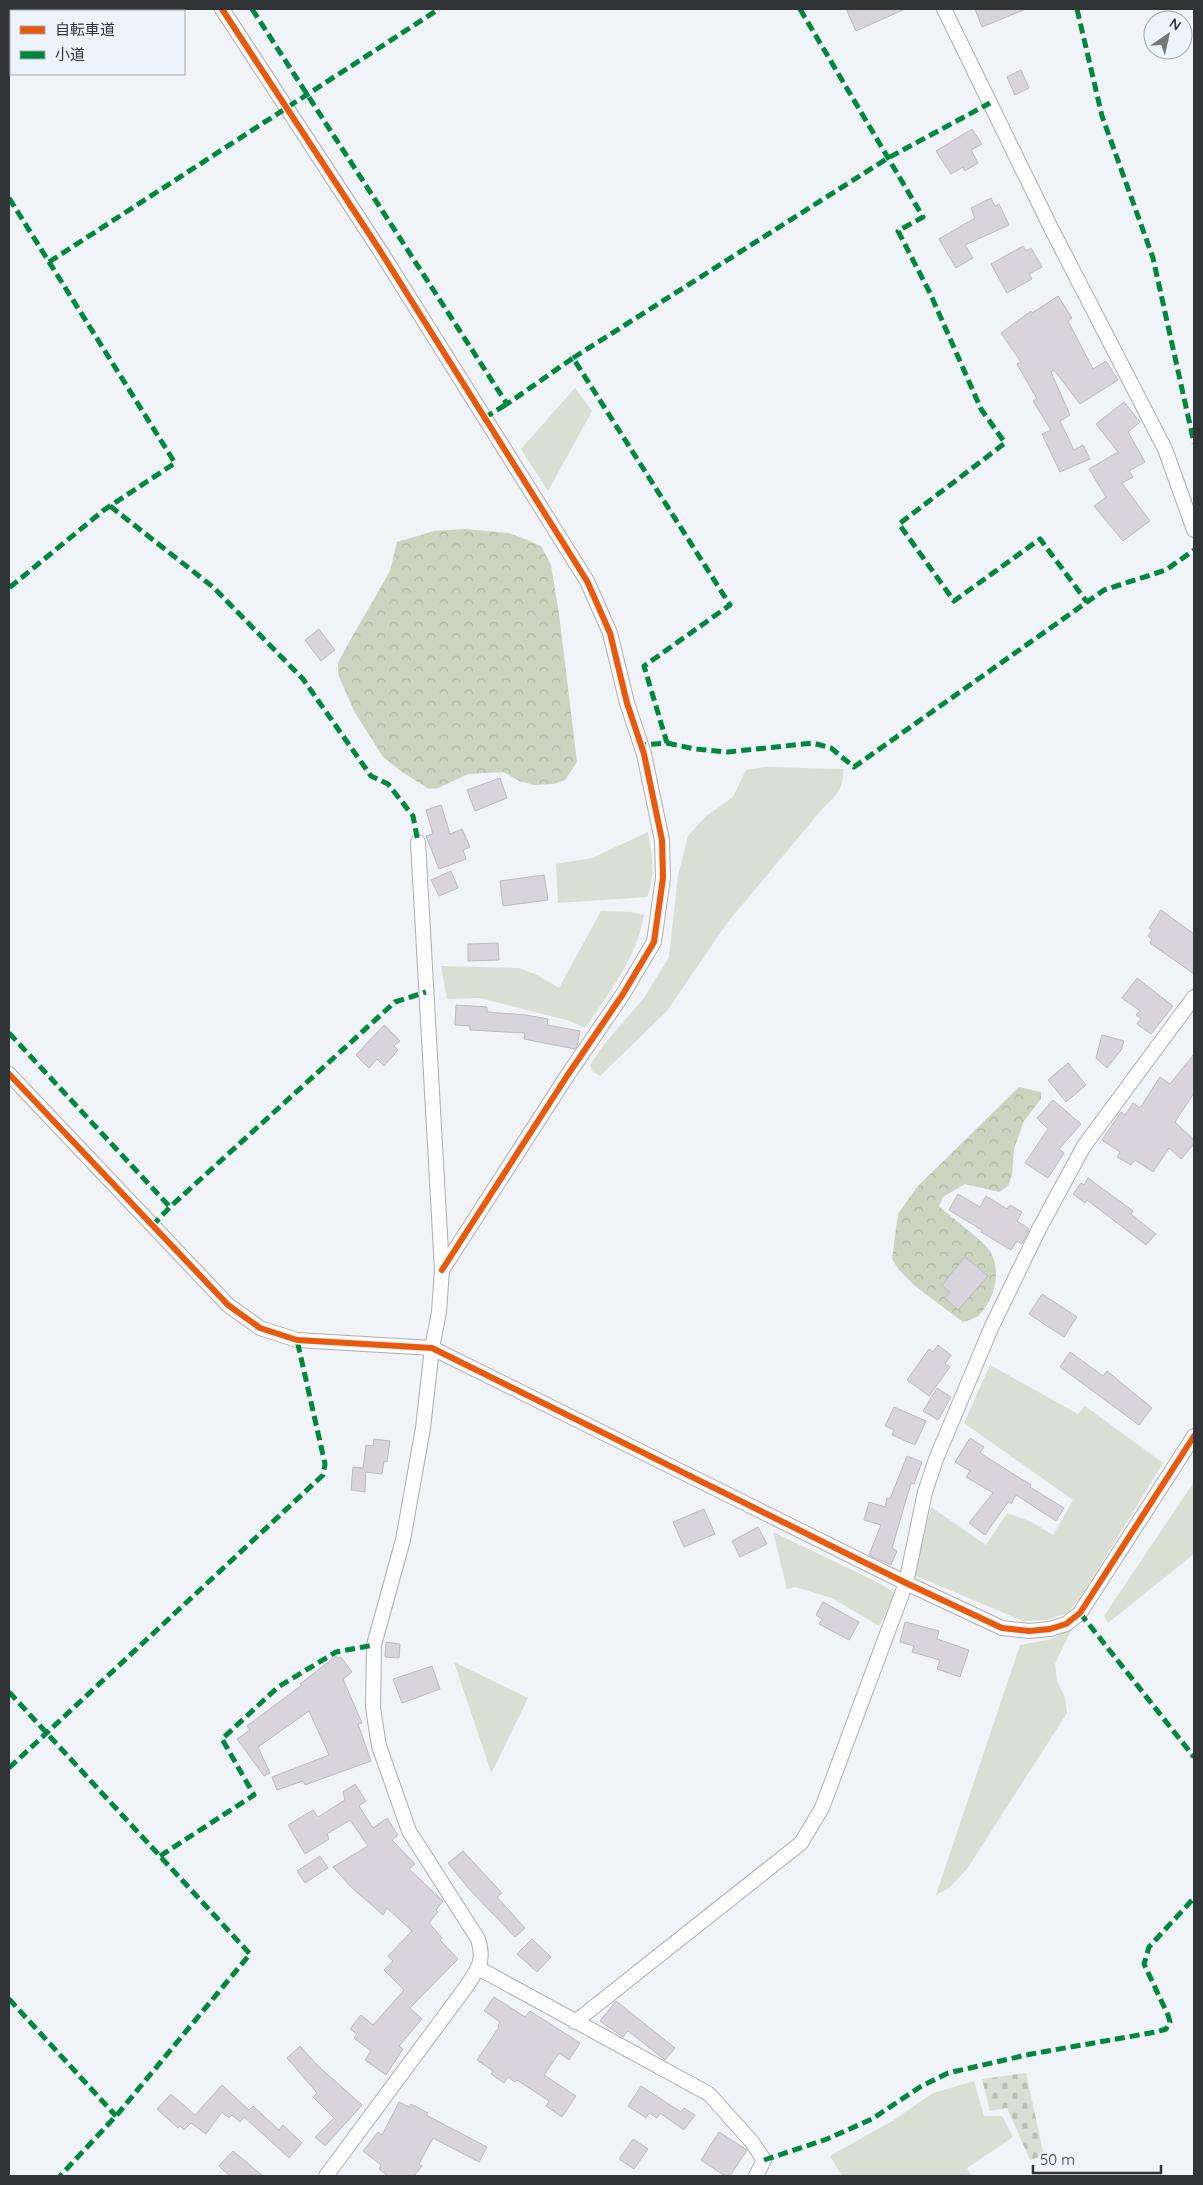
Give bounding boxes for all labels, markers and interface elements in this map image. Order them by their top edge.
legend [10,10,185,75]
north arrow [1143,10,1193,60]
text: N [1166,14,1185,35]
text: 自転車道 [55,20,115,39]
text: 小道 [55,45,85,64]
scale bar [1033,2142,1160,2174]
text: 50 m [1040,2150,1075,2169]

